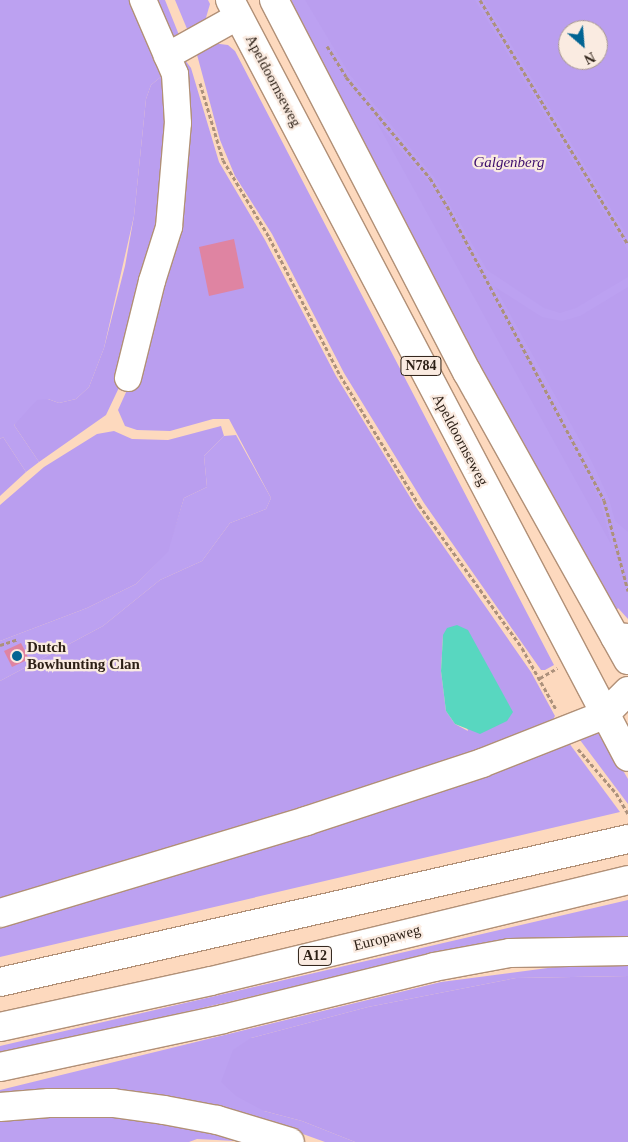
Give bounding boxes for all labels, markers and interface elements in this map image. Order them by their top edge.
north arrow [558,20,608,70]
street label: Apeldoornseweg [241,32,305,130]
text: N [582,49,597,67]
park label: Galgenberg [473,154,545,172]
road number: N784 [400,354,442,378]
street label: Apeldoornseweg [428,391,492,489]
place label: Dutch Bowhunting Clan [27,638,140,673]
marker: Dutch Bowhunting Clan [11,650,23,662]
street label: Europaweg [352,921,422,955]
road number: A12 [298,944,332,968]

